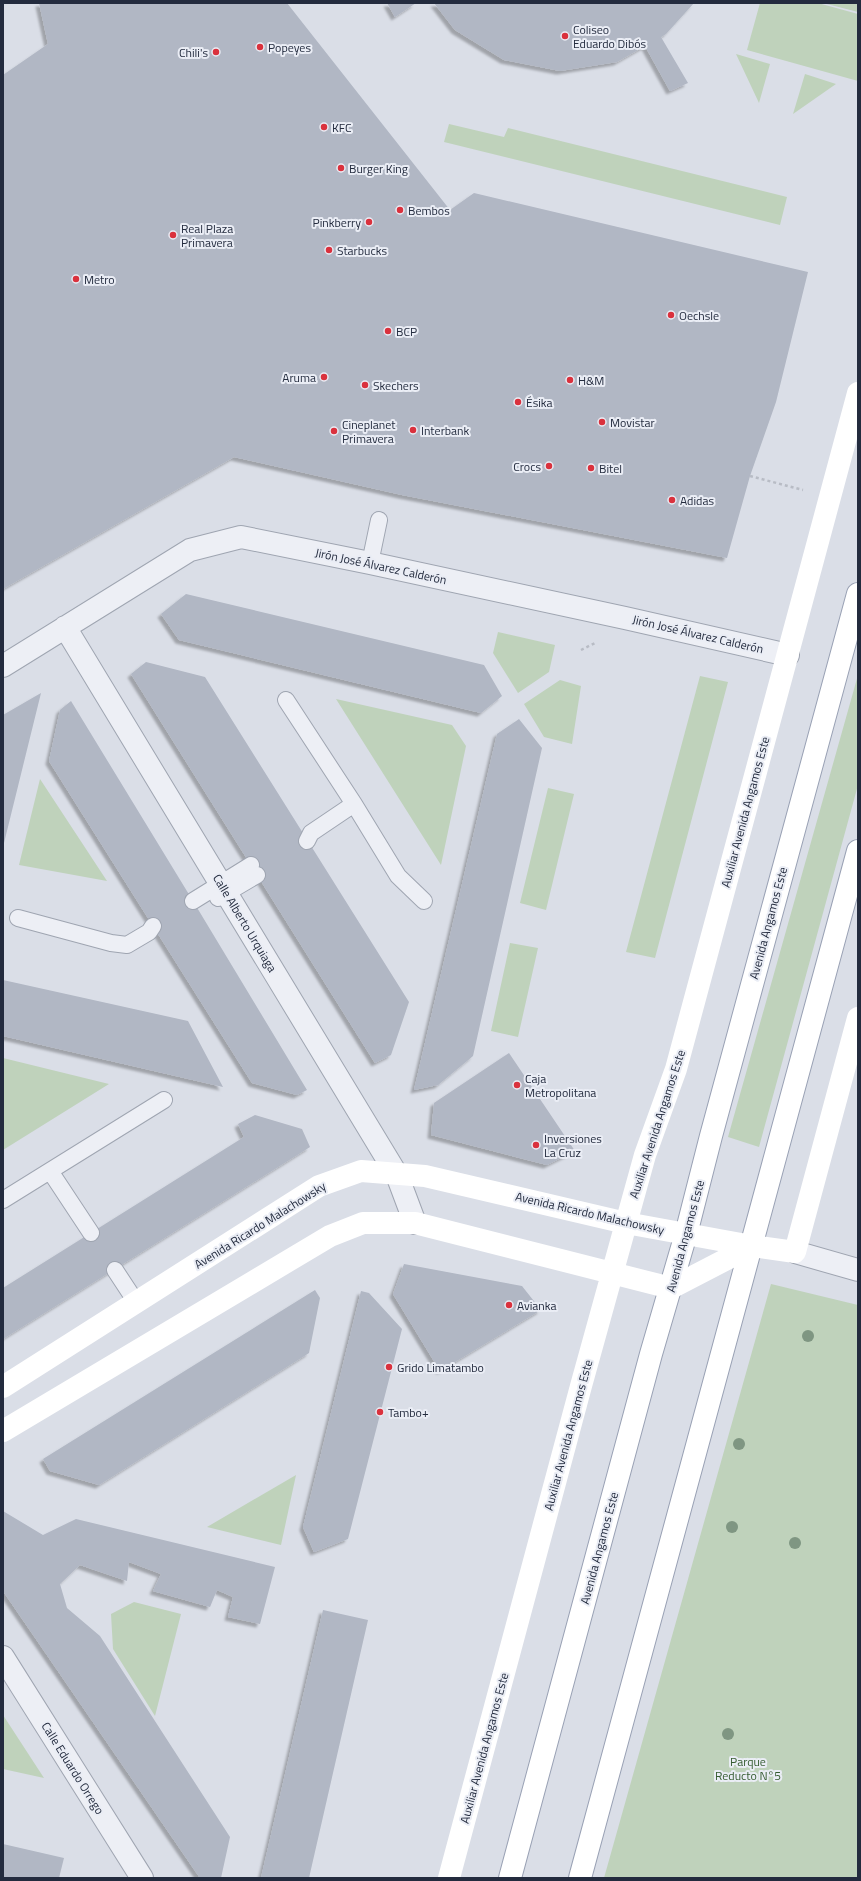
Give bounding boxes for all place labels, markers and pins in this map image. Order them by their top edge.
place label: Coliseo Eduardo Dibós [573,20,647,53]
marker: Coliseo Eduardo Dibós [560,31,570,41]
place label: Popeyes [268,38,311,57]
marker: Popeyes [255,42,265,52]
place label: Chili's [179,43,208,62]
marker: Chili's [211,47,221,57]
place label: KFC [332,118,352,137]
marker: KFC [319,122,329,132]
place label: Burger King [349,159,408,178]
marker: Burger King [336,163,346,173]
place label: Bembos [408,201,450,220]
marker: Bembos [395,205,405,215]
place label: Pinkberry [313,213,361,232]
marker: Pinkberry [364,217,374,227]
place label: Real Plaza Primavera [181,219,233,252]
marker: Real Plaza Primavera [168,230,178,240]
place label: Starbucks [337,241,387,260]
marker: Starbucks [324,245,334,255]
place label: Metro [84,270,115,289]
marker: Metro [71,274,81,284]
place label: Oechsle [679,306,719,325]
marker: Oechsle [666,310,676,320]
place label: BCP [396,322,417,341]
marker: BCP [383,326,393,336]
place label: Aruma [282,368,316,387]
place label: H&M [578,371,604,390]
marker: Aruma [319,372,329,382]
marker: H&M [565,375,575,385]
place label: Skechers [373,376,419,395]
marker: Skechers [360,380,370,390]
place label: Ésika [526,393,553,412]
marker: Ésika [513,397,523,407]
place label: Movistar [610,413,655,432]
place label: Cineplanet Primavera [342,415,396,448]
marker: Movistar [597,417,607,427]
place label: Interbank [421,421,470,440]
marker: Interbank [408,425,418,435]
marker: Cineplanet Primavera [329,426,339,436]
place label: Crocs [513,457,541,476]
place label: Bitel [599,459,622,478]
marker: Crocs [544,461,554,471]
marker: Bitel [586,463,596,473]
place label: Adidas [680,491,714,510]
marker: Adidas [667,495,677,505]
place label: Caja Metropolitana [525,1069,596,1102]
marker: Caja Metropolitana [512,1080,522,1090]
place label: Inversiones La Cruz [544,1129,602,1162]
marker: Inversiones La Cruz [531,1140,541,1150]
place label: Avianka [517,1296,557,1315]
marker: Avianka [504,1300,514,1310]
place label: Grido Limatambo [397,1358,484,1377]
marker: Grido Limatambo [384,1362,394,1372]
place label: Tambo+ [388,1403,429,1422]
marker: Tambo+ [375,1407,385,1417]

